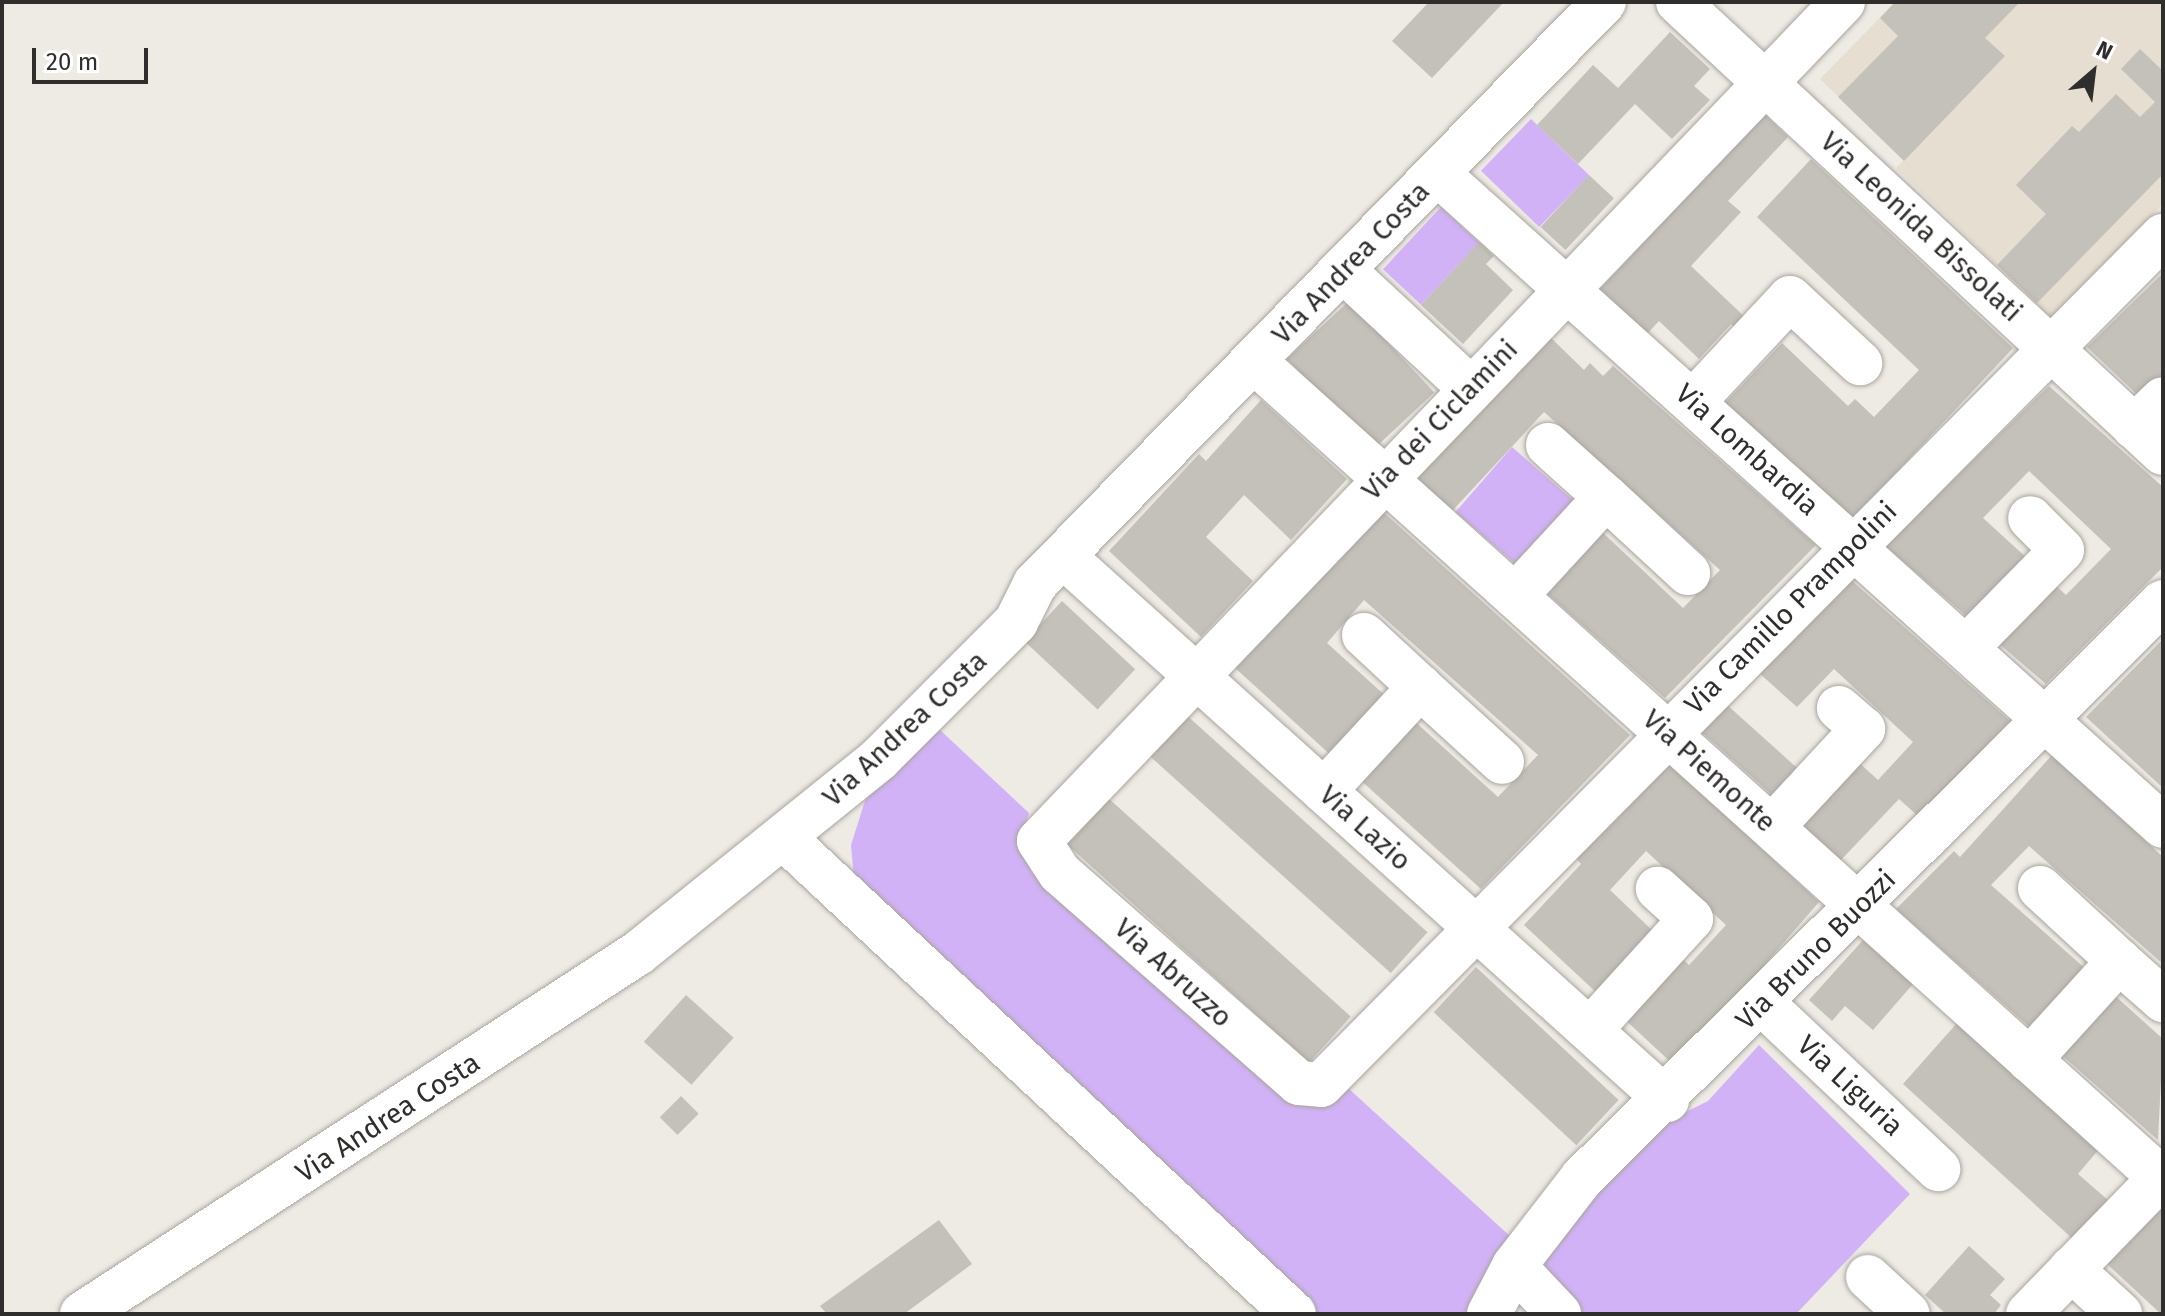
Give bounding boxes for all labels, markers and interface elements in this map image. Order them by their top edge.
scale bar [36,32,152,82]
north arrow [2053,32,2133,112]
text: N [2092,35,2117,66]
text: 20 m [46,48,98,76]
street label: Via Leonida Bissolati [1813,125,2029,329]
street label: Via Andrea Costa [1265,175,1437,351]
street label: Via dei Ciclamini [1355,333,1525,507]
street label: Via Lombardia [1668,377,1826,523]
street label: Via Camillo Prampolini [1678,495,1904,721]
street label: Via Andrea Costa [816,644,994,814]
street label: Via Piemonte [1636,703,1782,839]
street label: Via Lazio [1312,778,1418,878]
street label: Via Bruno Buozzi [1729,863,1903,1037]
street label: Via Abruzzo [1107,911,1239,1035]
street label: Via Liguria [1790,1029,1910,1143]
street label: Via Andrea Costa [290,1046,486,1190]

